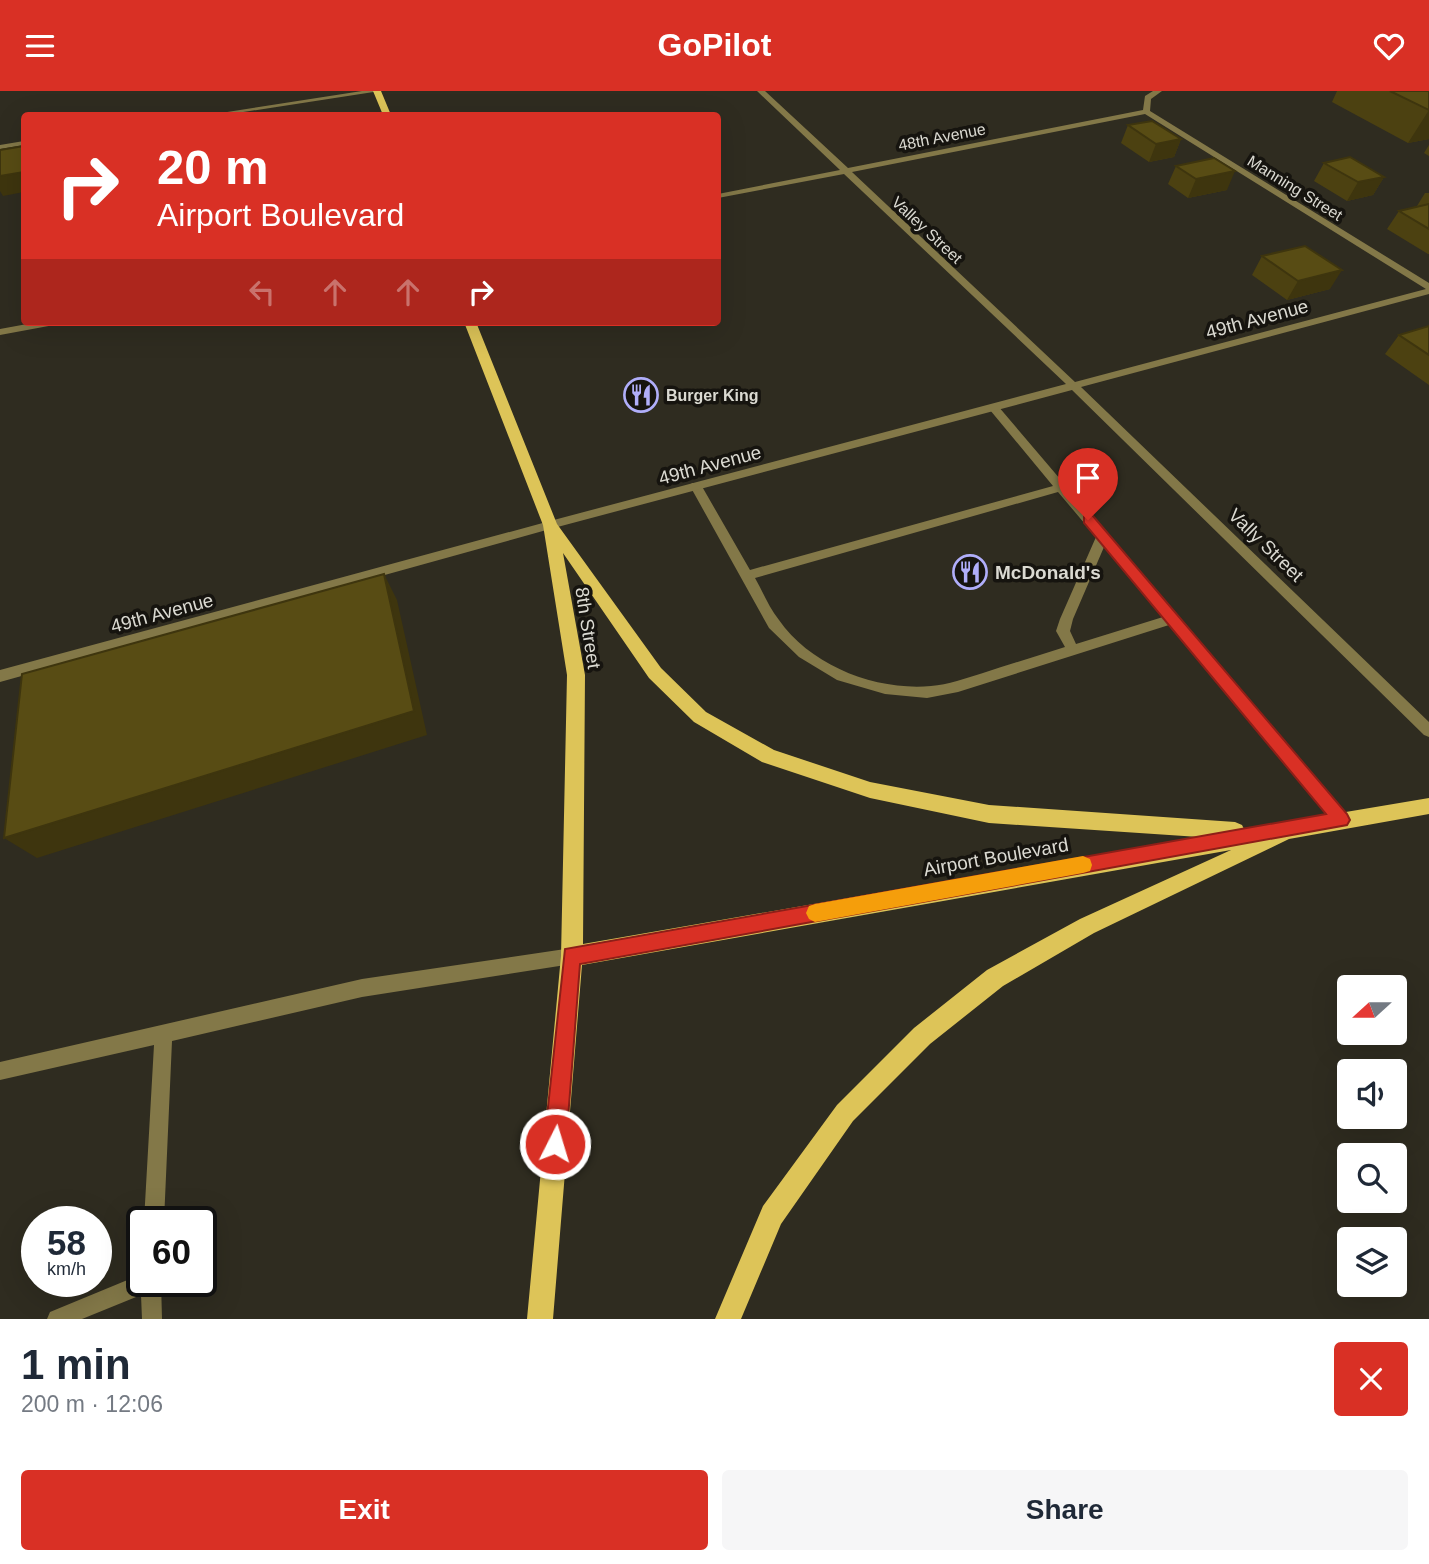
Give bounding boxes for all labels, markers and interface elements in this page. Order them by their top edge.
icon: menu [21,27,59,65]
text: GoPilot [658,27,771,63]
icon: heart [1370,27,1408,65]
street label: 48th Avenue [897,120,987,154]
icon: right [42,140,133,231]
text: 20 m [157,140,269,194]
street label: Manning Street [1244,152,1346,224]
street label: Valley Street [888,193,966,267]
text: Airport Boulevard [157,197,404,233]
icon: left [243,273,281,311]
icon: ahead [316,273,354,311]
icon: ahead [389,273,427,311]
icon: right [462,273,500,311]
street label: 49th Avenue [1203,295,1311,343]
restaurant icon: Burger King [622,376,660,414]
place label: Burger King [666,387,758,404]
street label: 49th Avenue [656,441,764,489]
pin [1058,448,1118,520]
icon: arrive [1069,459,1107,497]
street label: Vally Street [1224,504,1308,586]
restaurant icon: McDonald's [951,553,989,591]
place label: McDonald's [995,562,1101,583]
street label: 8th Street [571,586,605,671]
street label: 49th Avenue [108,589,216,637]
street label: Airport Boulevard [922,834,1070,880]
north arrow [1337,975,1407,1045]
map controls [1337,975,1407,1297]
button: sound [1337,1059,1407,1129]
position arrow [518,1107,592,1181]
button: search [1337,1143,1407,1213]
speed limit sign: 60 [126,1206,217,1297]
text: 58 [47,1223,86,1262]
button: layers [1337,1227,1407,1297]
text: km/h [47,1259,86,1279]
text: 1 min [21,1341,131,1388]
button: close [1334,1342,1408,1416]
text: 200 m · 12:06 [21,1391,163,1417]
button: Exit [21,1470,708,1550]
button: Share [722,1470,1408,1550]

